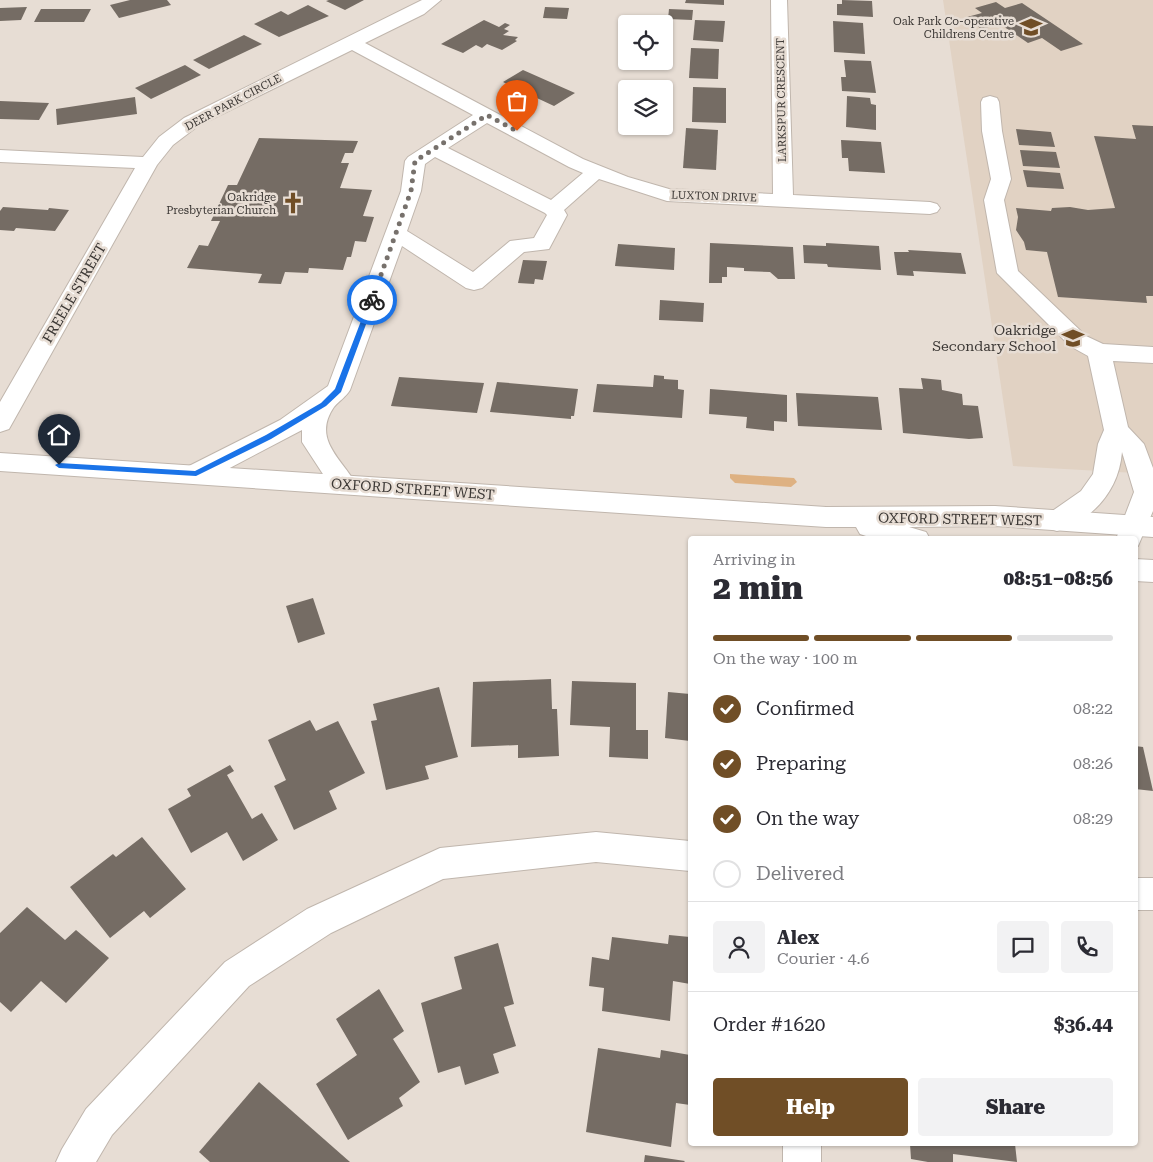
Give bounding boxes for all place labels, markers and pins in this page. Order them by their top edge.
school or university icon: Oak Park Co-operative Childrens Centre [1018,14,1044,40]
place label: Oak Park Co-operative Childrens Centre [893,15,1014,41]
pin [496,80,538,131]
church icon: Oakridge Presbyterian Church [280,190,306,216]
place label: Oakridge Presbyterian Church [166,191,276,217]
place label: Oakridge Secondary School [932,322,1057,354]
school or university icon: Oakridge Secondary School [1060,325,1086,351]
pin [38,414,80,465]

